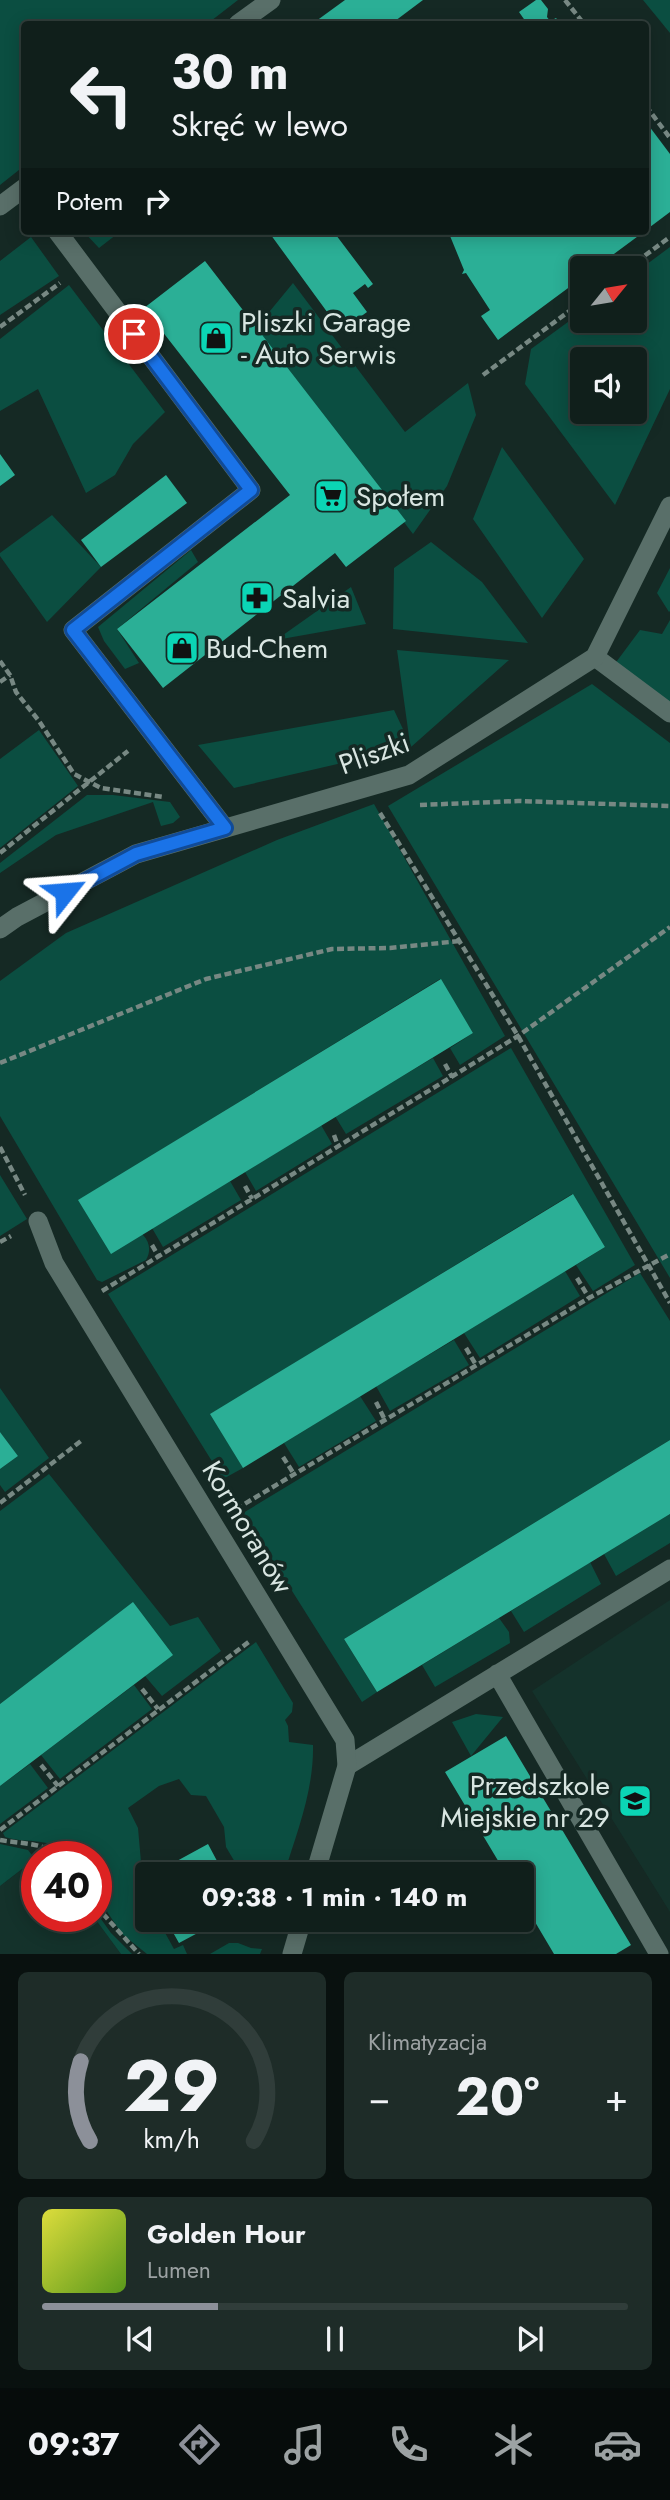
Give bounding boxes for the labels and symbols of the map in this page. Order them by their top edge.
north arrow [570,256,648,332]
place label: Pliszki Garage - Auto Serwis [241,302,411,375]
pin [104,304,164,364]
shop icon: Pliszki Garage - Auto Serwis [197,319,235,357]
place label: Społem [356,476,445,517]
supermarket icon: Społem [312,477,350,515]
place label: Salvia [282,578,350,619]
pharmacy icon: Salvia [238,579,276,617]
place label: Bud-Chem [206,628,328,669]
shop icon: Bud-Chem [163,629,201,667]
street label: Pliszki [333,722,415,785]
position arrow [28,855,102,929]
street label: Kormoranów [192,1453,303,1602]
place label: Przedszkole Miejskie nr 29 [440,1765,610,1838]
school or university icon: Przedszkole Miejskie nr 29 [616,1782,654,1820]
speed limit sign: 40 [21,1841,112,1932]

